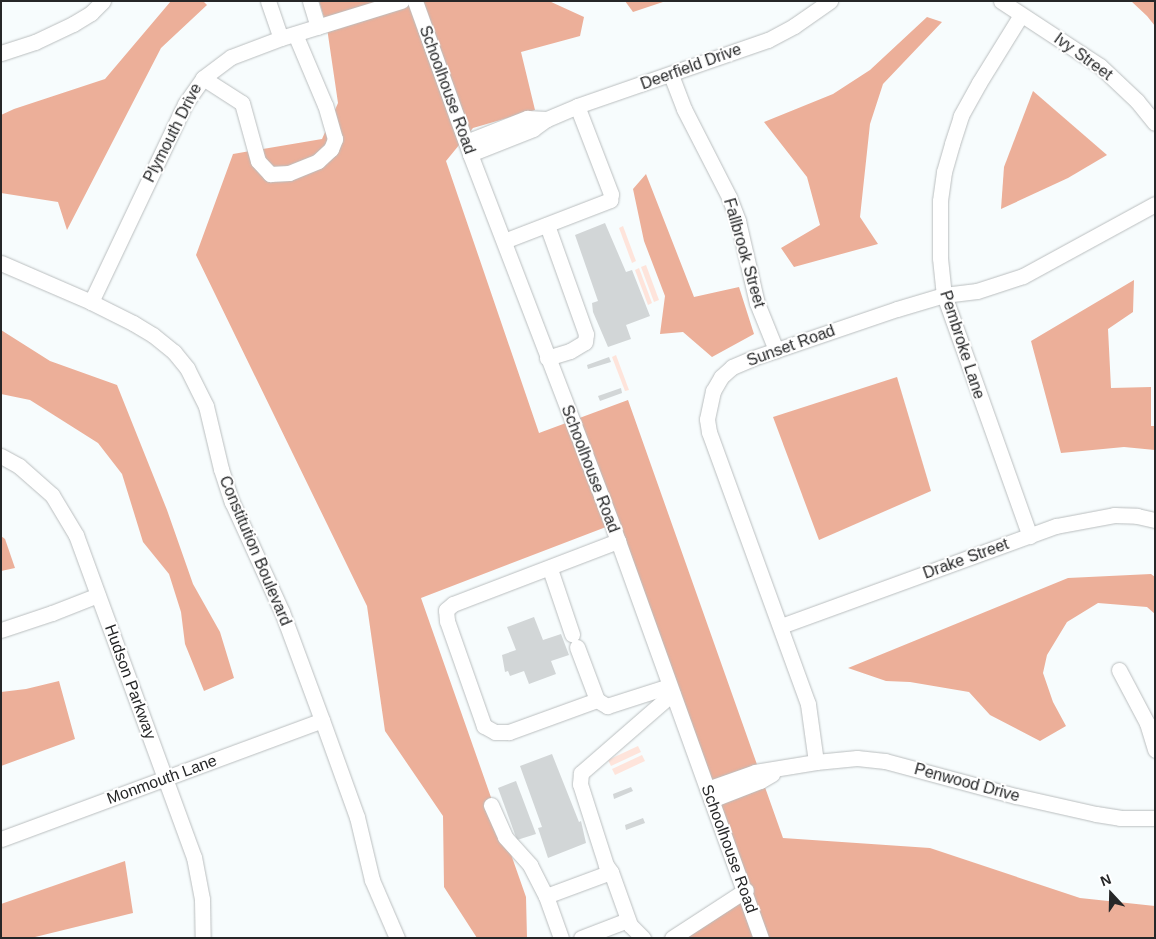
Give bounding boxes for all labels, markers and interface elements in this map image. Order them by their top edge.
street label: Schoolhouse Road [415,23,479,157]
street label: Ivy Street [1050,29,1116,85]
street label: Deerfield Drive [638,40,744,94]
street label: Plymouth Drive [140,80,206,186]
street label: Fallbrook Street [719,196,769,310]
street label: Pembroke Lane [935,288,989,402]
street label: Sunset Road [744,321,838,371]
street label: Schoolhouse Road [557,402,623,536]
street label: Constitution Boulevard [215,473,295,629]
street label: Drake Street [921,535,1011,583]
street label: Hudson Parkway [100,622,160,742]
street label: Monmouth Lane [104,751,220,809]
street label: Penwood Drive [912,760,1022,806]
street label: Schoolhouse Road [697,782,761,916]
north arrow [1086,869,1136,919]
text: N [1098,871,1113,889]

